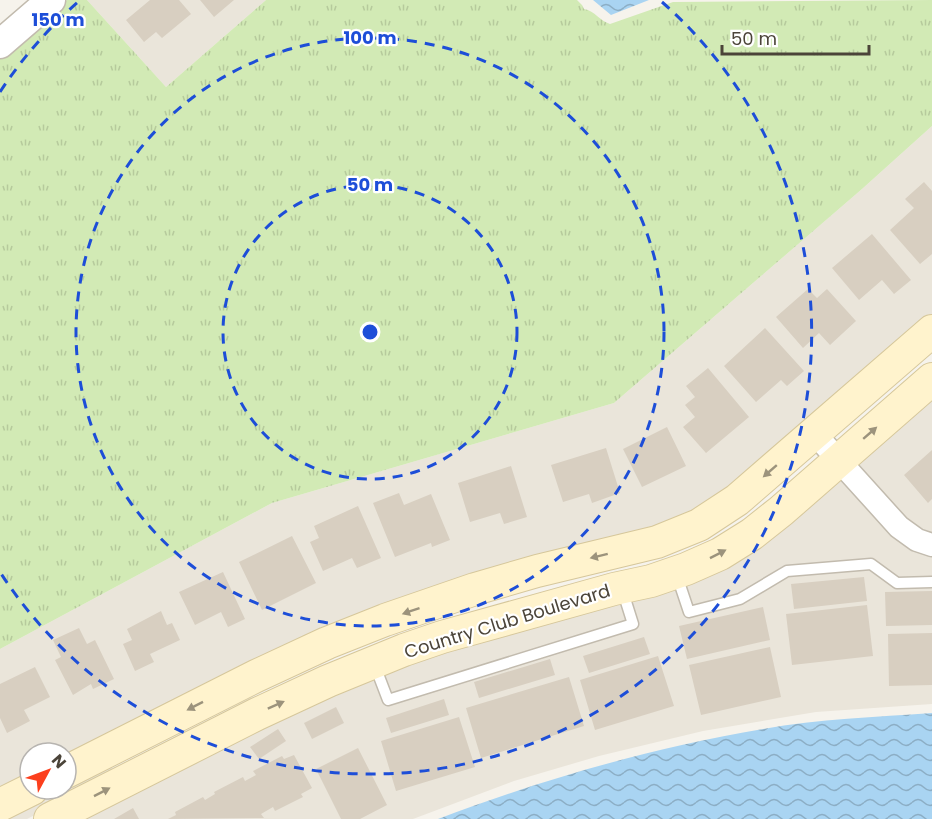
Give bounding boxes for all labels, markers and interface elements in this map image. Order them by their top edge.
text: 150 m [31,7,85,32]
scale bar [722,18,869,56]
text: 100 m [343,25,397,50]
text: 50 m [731,26,777,51]
text: 50 m [347,172,393,197]
centre of rings [360,322,380,342]
one-way arrow [862,427,877,440]
one-way arrow [763,464,778,477]
one-way arrow [710,549,727,559]
one-way arrow [589,552,608,562]
street label: Country Club Boulevard [401,578,613,664]
one-way arrow [402,607,420,616]
one-way arrow [268,700,285,709]
one-way arrow [186,702,203,711]
north arrow [18,741,78,801]
text: N [46,749,72,774]
one-way arrow [93,788,111,798]

